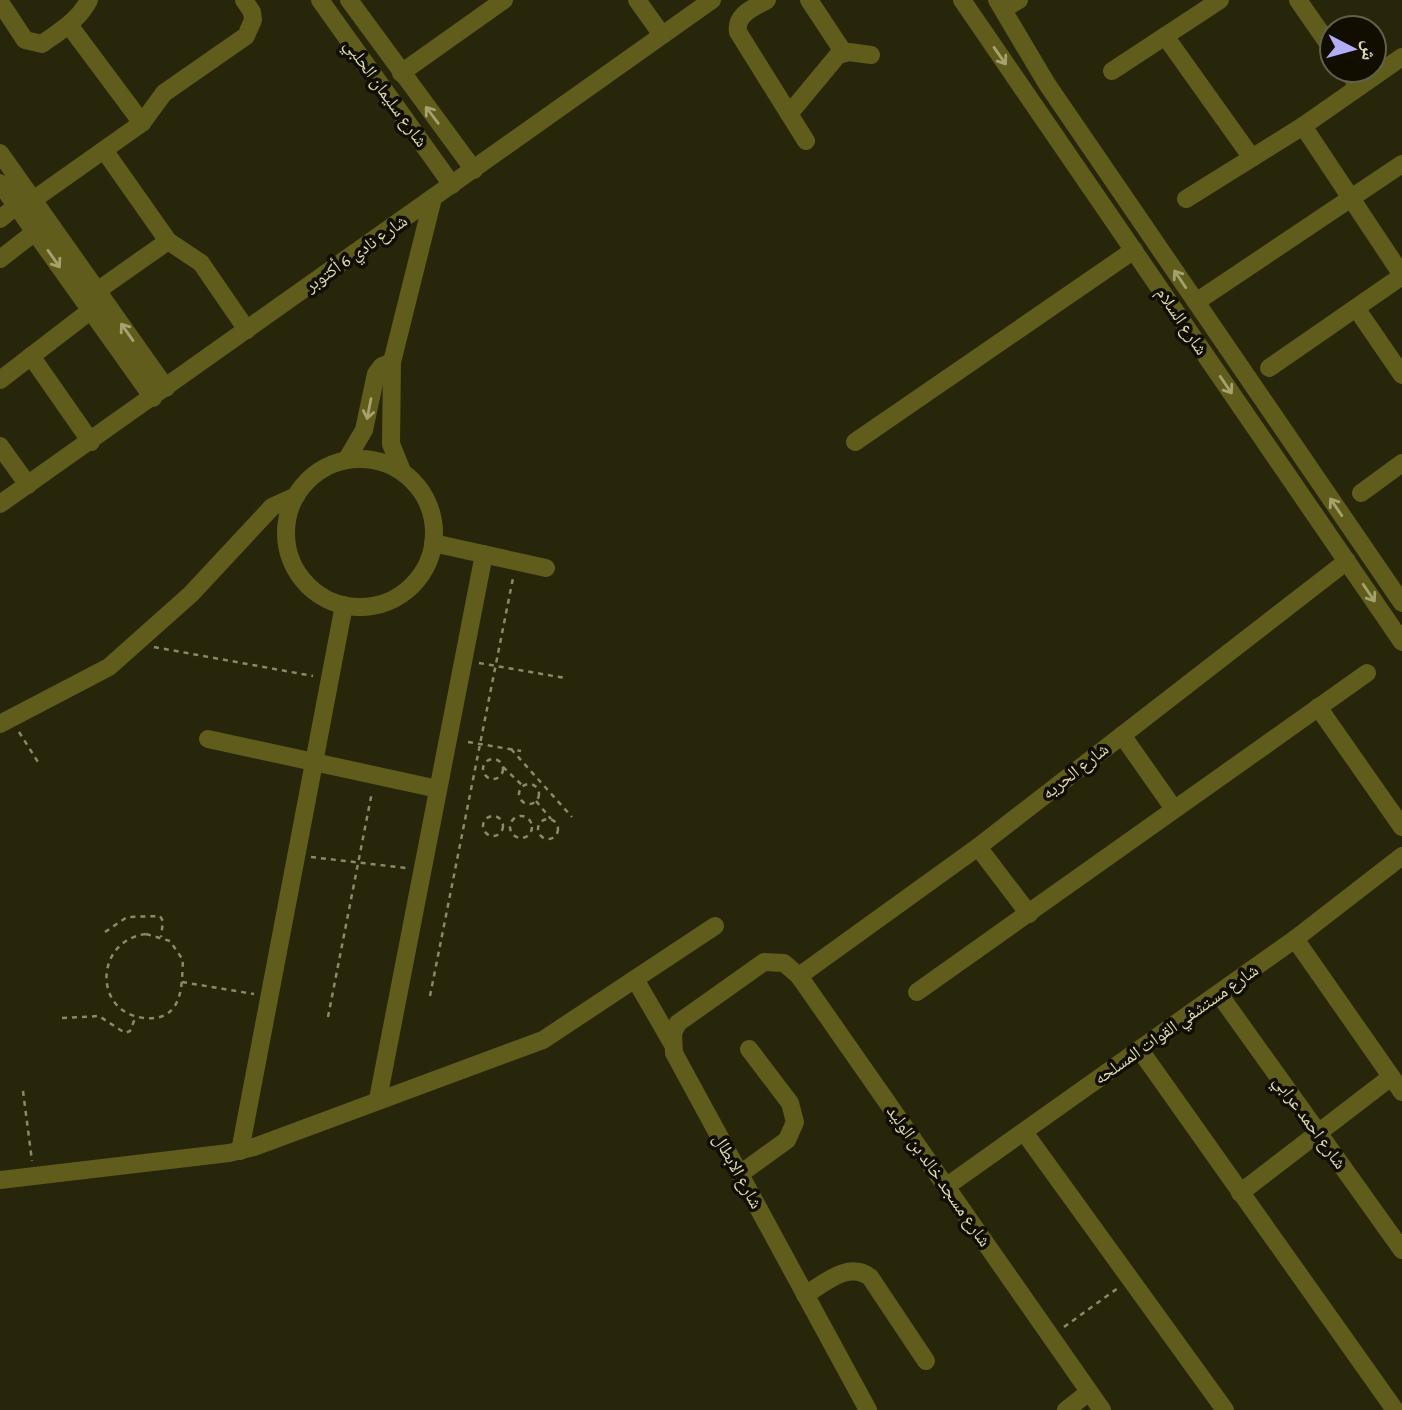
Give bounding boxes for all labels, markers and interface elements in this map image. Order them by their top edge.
north arrow [1318,14,1388,84]
street label: شارع سليمان الحلبي [336,35,432,153]
text: ش [1357,39,1381,62]
one-way arrow [993,46,1007,65]
one-way arrow [425,107,440,125]
street label: شارع نادي 6 أكتوبر [300,210,414,300]
one-way arrow [47,249,61,268]
one-way arrow [1172,269,1186,289]
street label: شارع السلام [1150,283,1212,360]
one-way arrow [120,323,134,342]
one-way arrow [1219,375,1233,394]
one-way arrow [362,397,375,420]
one-way arrow [1328,498,1343,517]
one-way arrow [1361,583,1376,602]
street label: شارع الحريه [1038,739,1113,804]
street label: شارع مستشفي القوات المسلحه [1090,960,1265,1092]
street label: شارع احمد عرابي [1266,1071,1351,1175]
street label: شارع مسجد خالد بن الوليد [882,1102,995,1251]
street label: شارع الابطال [708,1130,767,1213]

